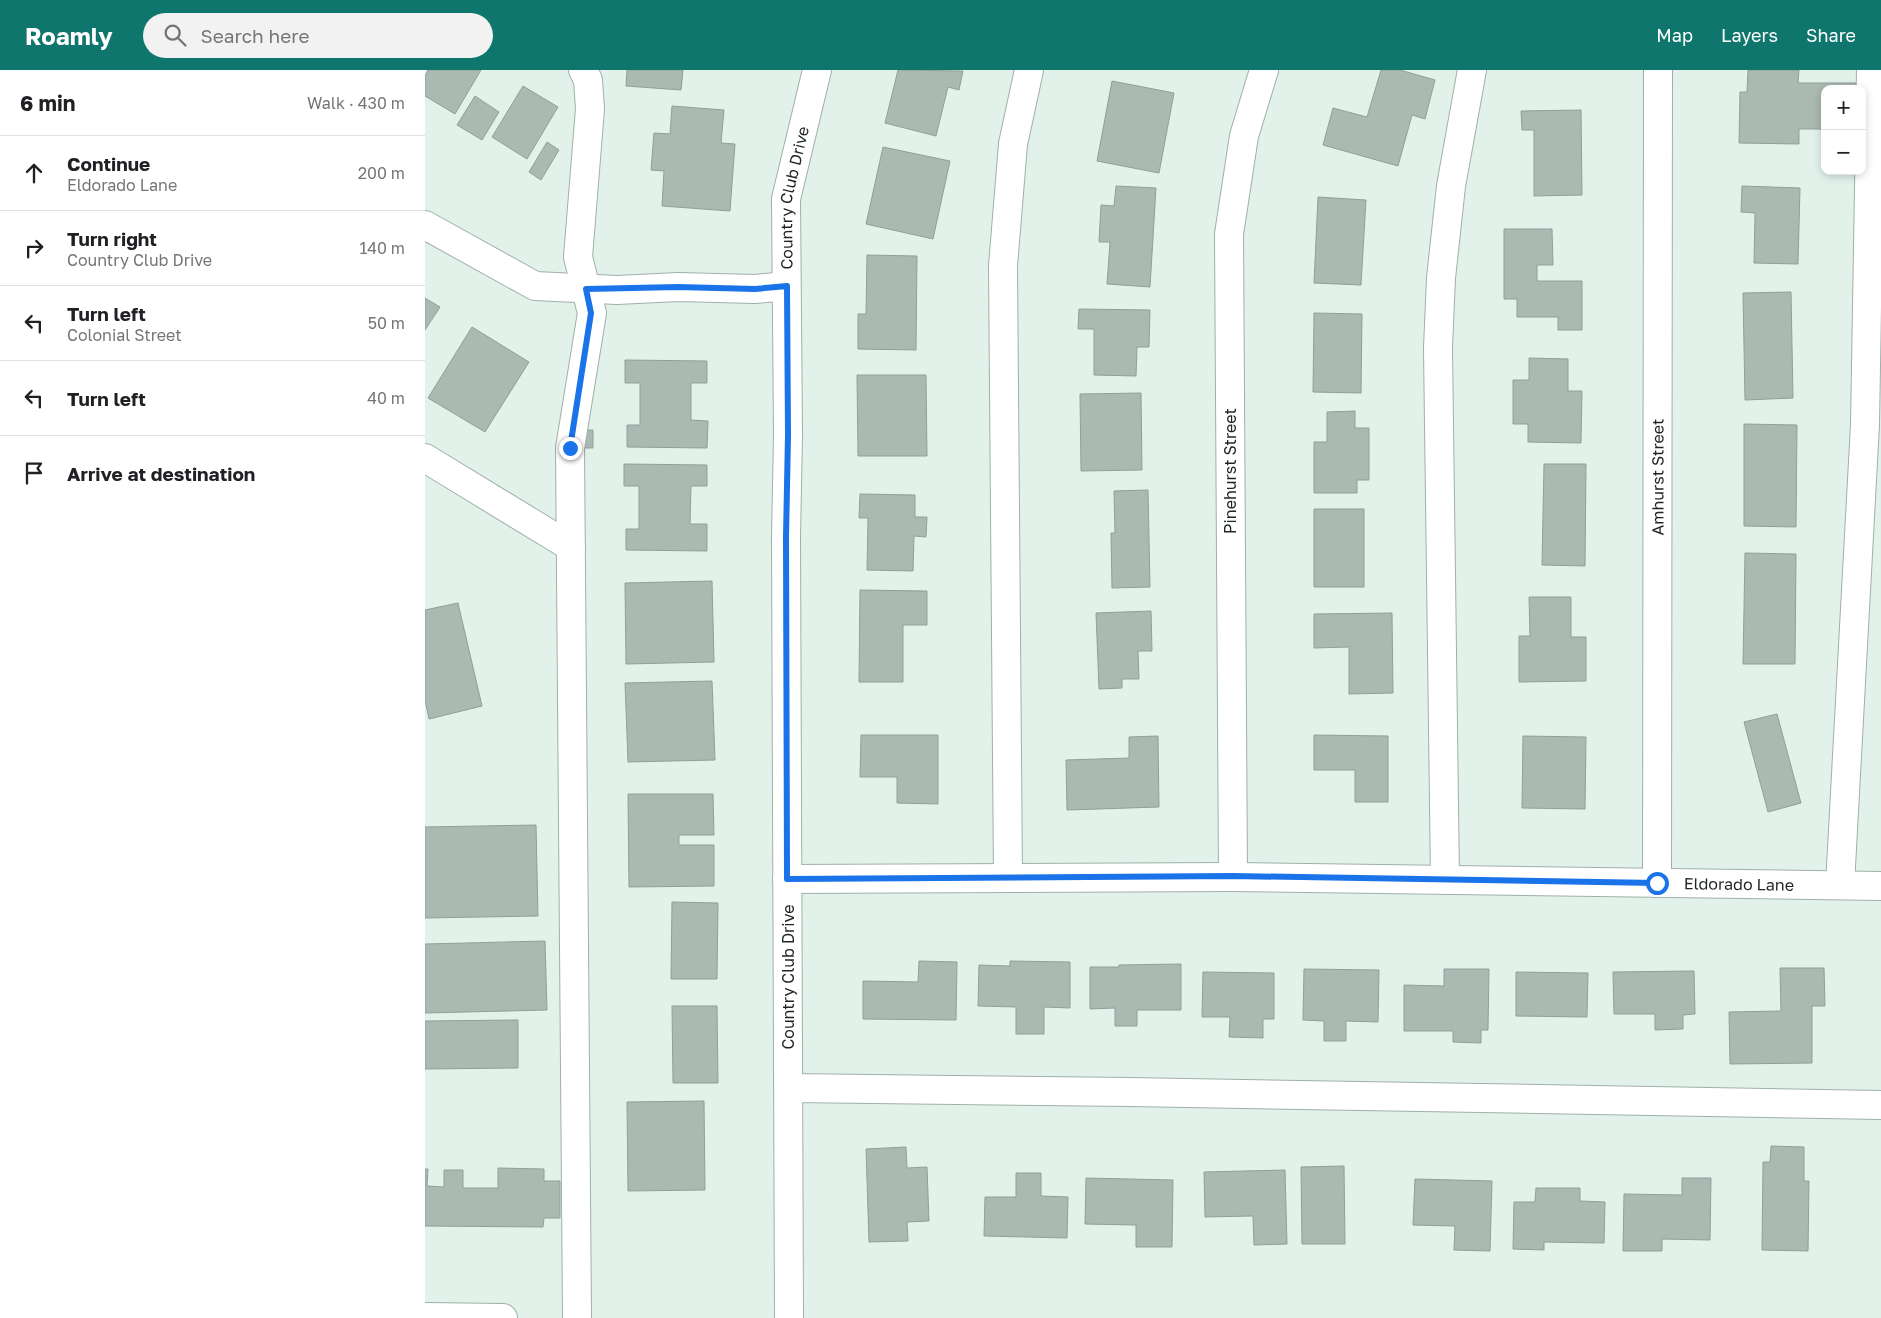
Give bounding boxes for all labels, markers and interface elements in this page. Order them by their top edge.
search box [143,13,493,58]
text: Roamly [25,21,113,50]
icon: search [161,21,189,49]
text: Search here [201,24,309,47]
text: Map [1656,24,1693,46]
text: Layers [1721,24,1778,46]
text: Share [1806,24,1856,46]
map controls [1821,85,1866,175]
button: + [1821,85,1866,130]
text: 6 min [20,90,75,116]
text: Walk · 430 m [307,93,405,113]
street label: Country Club Drive [775,124,813,270]
button: − [1821,130,1866,175]
text: Continue [67,152,150,175]
icon: ahead [20,159,48,187]
text: 200 m [358,163,405,183]
text: Eldorado Lane [67,175,177,195]
text: Turn right [67,227,157,250]
icon: right [20,234,48,262]
text: 140 m [359,238,405,258]
text: Country Club Drive [67,250,212,270]
text: Turn left [67,302,146,325]
icon: left [20,309,48,337]
text: 50 m [368,313,405,333]
text: Colonial Street [67,325,182,345]
icon: left [20,384,48,412]
text: Turn left [67,387,146,410]
text: 40 m [367,388,405,408]
street label: Pinehurst Street [1220,408,1240,534]
street label: Amhurst Street [1647,418,1668,536]
route end [559,437,582,460]
icon: arrive [20,459,48,487]
text: Arrive at destination [67,462,255,485]
route start [1646,872,1669,895]
street label: Eldorado Lane [1684,873,1794,895]
street label: Country Club Drive [778,904,798,1050]

